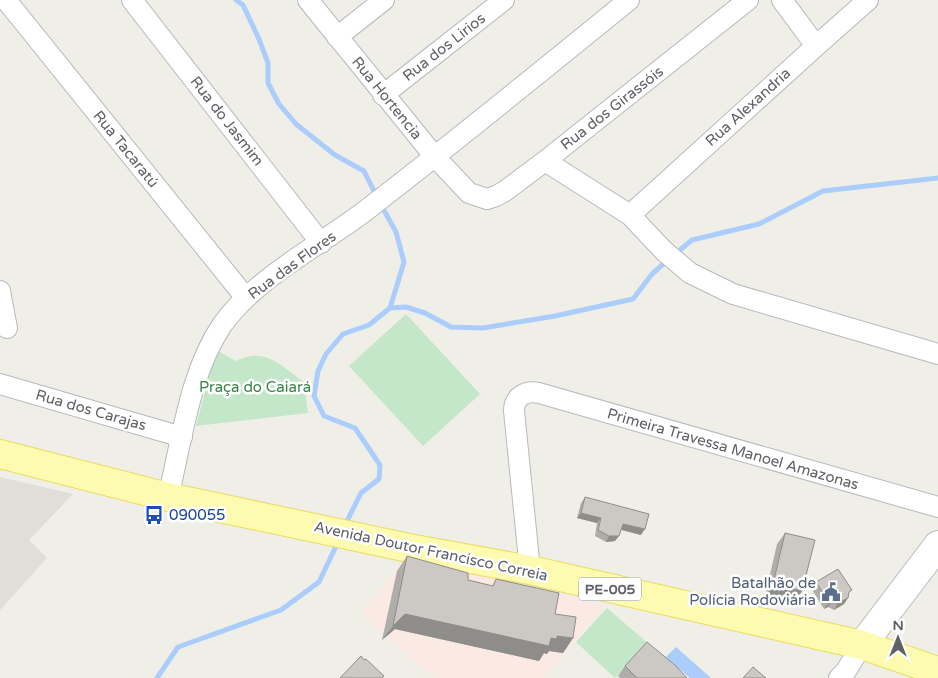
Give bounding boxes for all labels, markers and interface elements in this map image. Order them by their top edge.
street label: Rua dos Lirios [399,9,489,85]
street label: Rua Hortencia [348,53,426,143]
street label: Rua dos Girassóis [557,62,667,154]
street label: Rua Alexandria [702,64,794,150]
street label: Rua do Jasmim [186,73,268,169]
street label: Rua Tacaratú [89,107,163,191]
street label: Rua das Flores [245,227,339,303]
park label: Praça do Caiará [199,378,311,396]
street label: Rua dos Carajas [34,386,148,434]
street label: Primeira Travessa Manoel Amazonas [605,404,861,494]
bus stop icon: 090055 [143,504,165,526]
place label: 090055 [169,506,226,524]
street label: Avenida Doutor Francisco Correia [313,517,549,585]
place label: Batalhão de Polícia Rodoviária [689,574,816,609]
road number: PE-005 [579,578,641,600]
public building icon: Batalhão de Polícia Rodoviária [820,581,842,603]
north arrow [873,613,923,663]
text: N [892,617,904,634]

